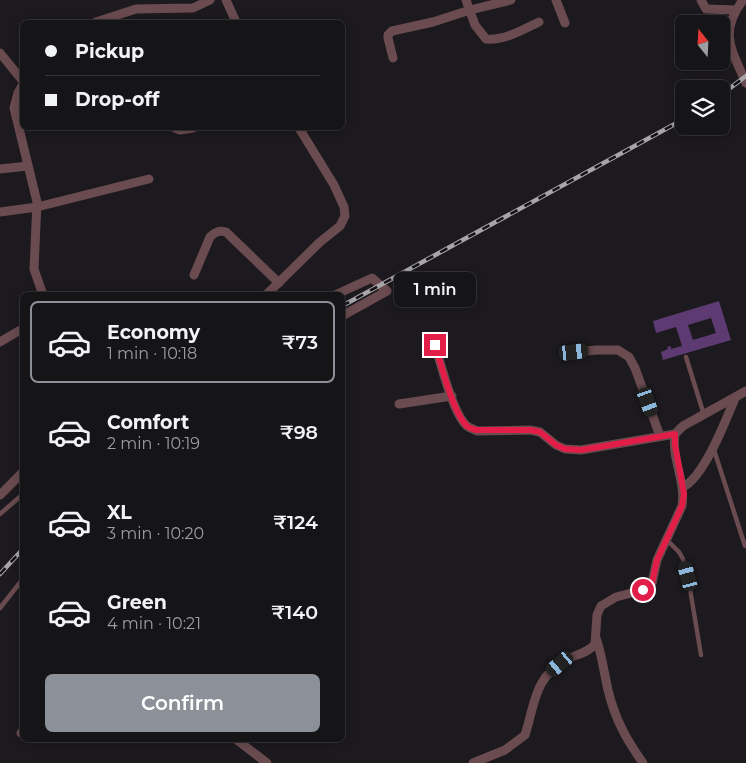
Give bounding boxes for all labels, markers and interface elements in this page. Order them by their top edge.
north arrow [675,15,730,70]
map controls [675,15,730,135]
text: Pickup [75,40,144,63]
button: layers [675,80,730,135]
text: Drop-off [75,88,159,111]
callout: 1 min [394,272,476,308]
text: 1 min [414,280,456,299]
icon: car [47,320,92,365]
text: Economy [107,321,200,344]
text: ₹73 [282,331,318,354]
route end [424,334,446,356]
car [558,343,589,361]
text: 1 min · 10:18 [107,344,197,363]
car [635,385,660,419]
icon: car [47,410,92,455]
text: Comfort [107,411,189,434]
text: ₹98 [280,421,318,444]
text: 2 min · 10:19 [107,434,200,453]
icon: car [47,500,92,545]
text: XL [107,501,132,524]
text: ₹124 [273,511,318,534]
text: 3 min · 10:20 [107,524,204,543]
car [676,560,699,592]
route start [632,579,654,601]
icon: car [47,590,92,635]
text: Green [107,591,167,614]
text: ₹140 [271,601,318,624]
text: 4 min · 10:21 [107,614,201,633]
car [543,649,576,679]
button: Confirm [45,674,320,732]

